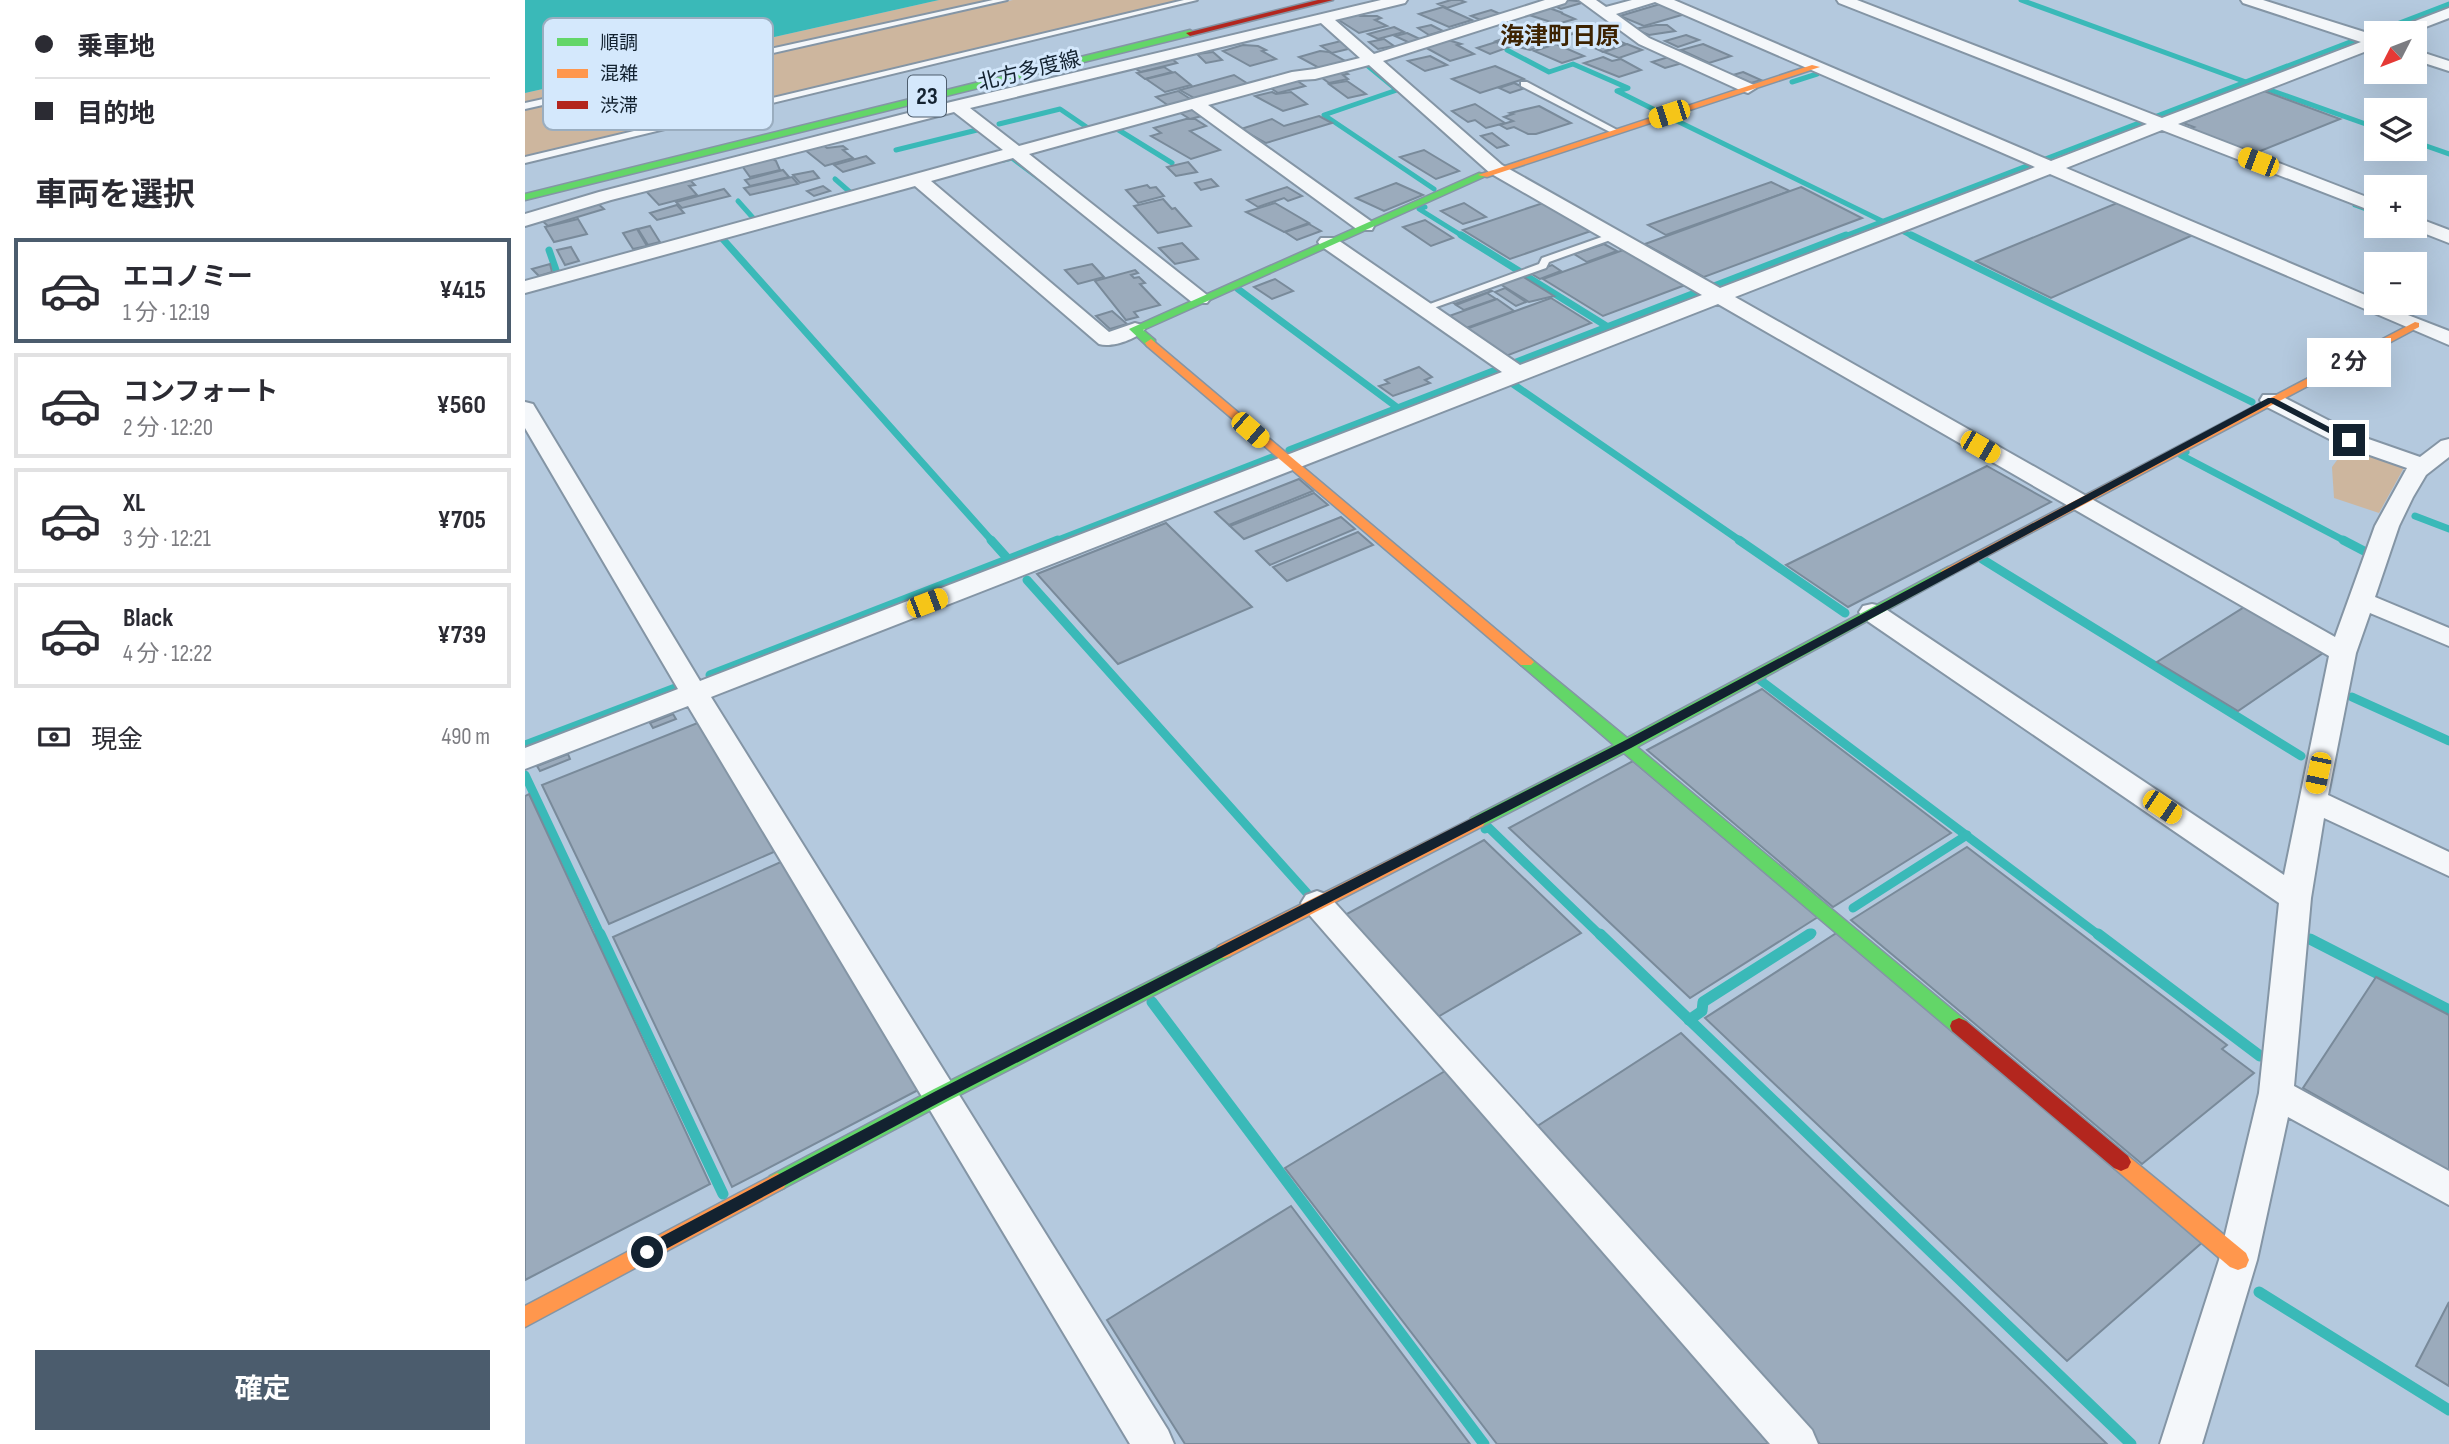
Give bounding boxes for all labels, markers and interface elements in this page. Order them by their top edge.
legend [543,18,773,130]
north arrow [2364,21,2427,84]
map controls [2364,21,2427,315]
district label: 海津町日原 [1500,22,1620,51]
text: 乗車地 [77,32,155,63]
text: 順調 [600,32,638,55]
street label: 北方多度線 [975,46,1083,96]
text: 混雑 [600,63,638,86]
road number: 23 [908,76,946,116]
text: 渋滞 [600,95,638,118]
car [1646,98,1693,130]
button: layers [2364,98,2427,161]
text: 目的地 [77,99,155,130]
car [2235,145,2282,179]
button: + [2364,175,2427,238]
text: 車両を選択 [35,176,195,215]
button: − [2364,252,2427,315]
icon: car [39,259,102,322]
text: エコノミー [123,262,253,293]
text: ¥415 [439,275,486,306]
text: 1 分 · 12:19 [123,299,210,327]
callout: 2 分 [2307,338,2391,388]
text: 2 分 [2331,348,2367,376]
icon: car [39,374,102,437]
text: コンフォート [123,377,278,408]
text: ¥560 [437,390,486,421]
car [1228,408,1273,452]
text: 2 分 · 12:20 [123,414,213,442]
route end [2333,424,2365,456]
car [1957,427,2004,467]
text: XL [123,488,145,519]
icon: car [39,489,102,552]
text: ¥705 [437,505,486,536]
text: 3 分 · 12:21 [123,525,211,553]
car [904,586,951,620]
text: Black [123,603,173,634]
icon: car [39,604,102,667]
text: ¥739 [437,620,486,651]
text: 4 分 · 12:22 [123,640,212,668]
icon: cash [35,718,73,756]
text: 490 m [441,723,490,751]
text: 現金 [91,725,143,756]
car [2304,750,2333,796]
car [2139,787,2186,827]
route start [631,1236,663,1268]
button: 確定 [35,1350,490,1430]

